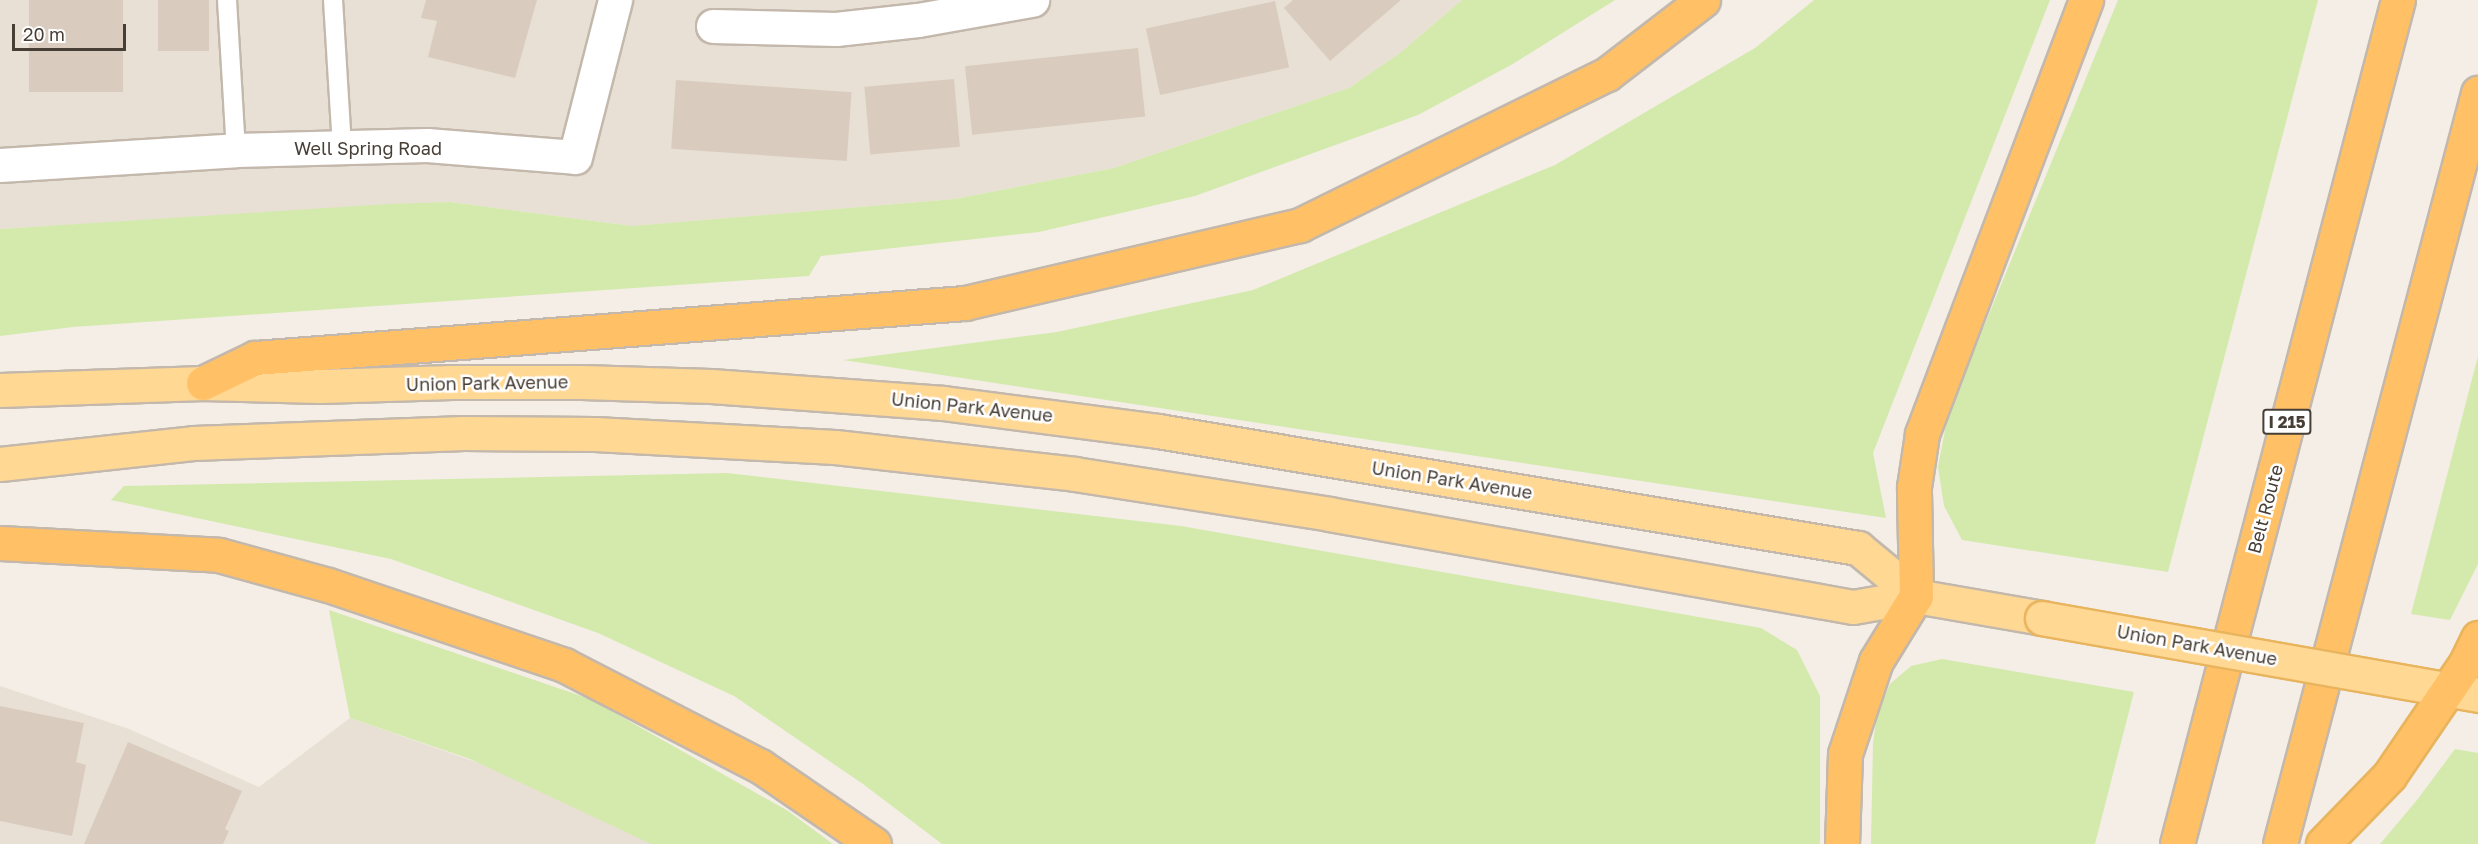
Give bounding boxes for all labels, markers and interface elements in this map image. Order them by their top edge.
scale bar [15,12,129,50]
text: 20 m [23,23,65,45]
street label: Well Spring Road [294,137,442,159]
street label: Union Park Avenue [406,371,568,395]
street label: Union Park Avenue [890,388,1054,426]
road number: I 215 [2262,409,2312,435]
street label: Union Park Avenue [1370,457,1534,503]
street label: Belt Route [2243,462,2287,556]
street label: Union Park Avenue [2115,620,2279,670]

